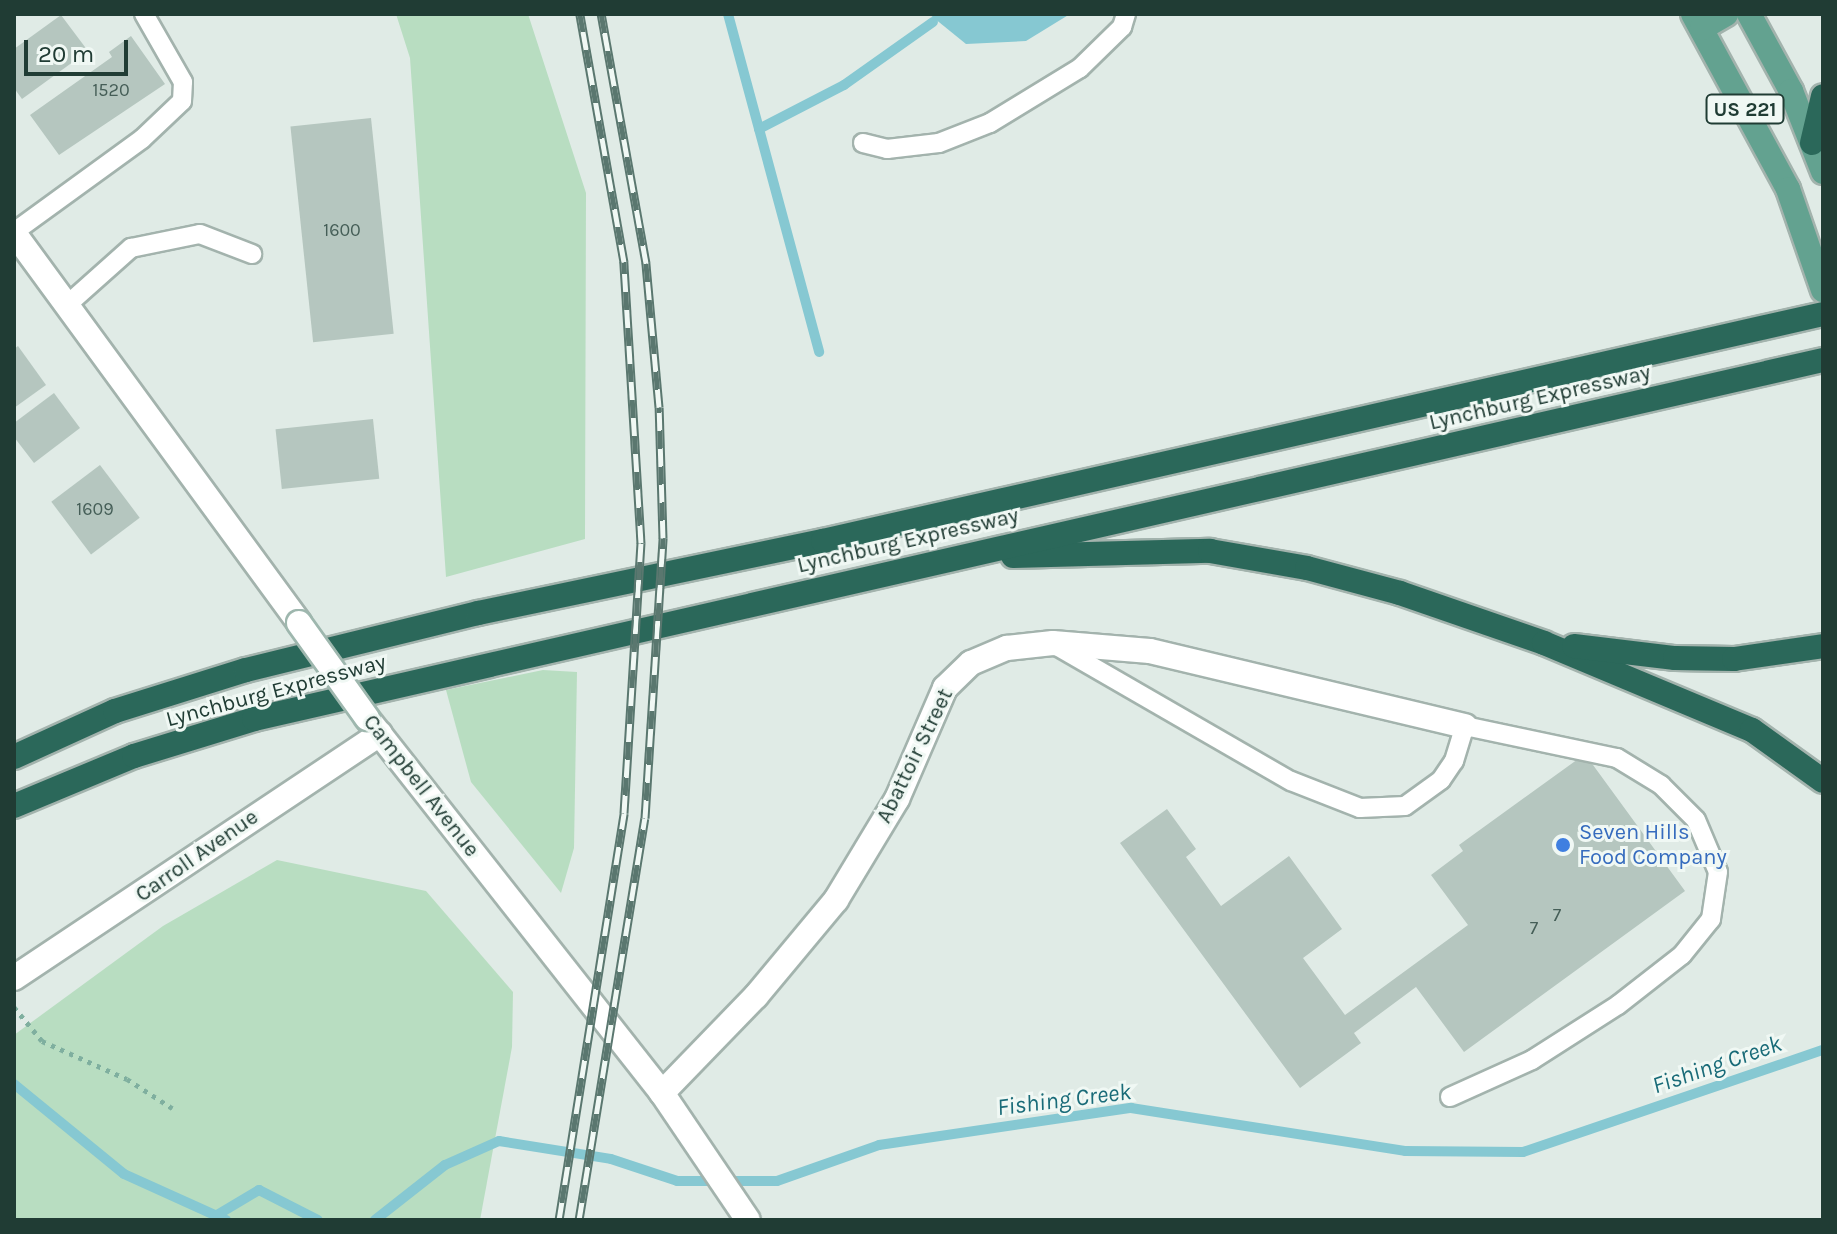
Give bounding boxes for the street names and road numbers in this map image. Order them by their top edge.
road number: US 221 [1705,93,1785,125]
street label: Lynchburg Expressway [1427,360,1653,436]
street label: Lynchburg Expressway [795,503,1021,579]
street label: Lynchburg Expressway [163,649,389,733]
street label: Abattoir Street [871,684,959,828]
street label: Campbell Avenue [357,710,485,862]
street label: Carroll Avenue [131,804,263,908]

